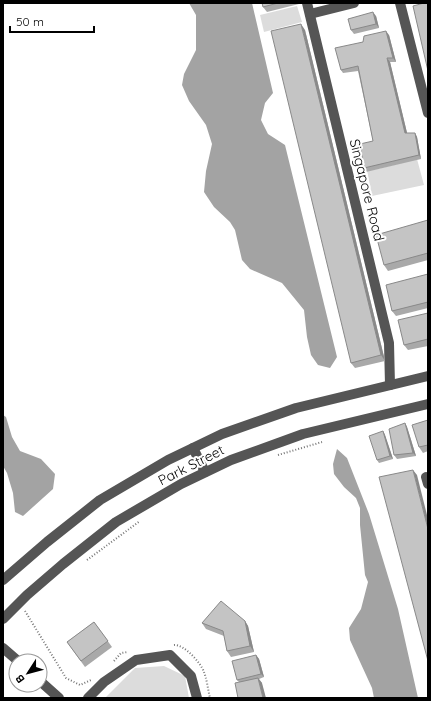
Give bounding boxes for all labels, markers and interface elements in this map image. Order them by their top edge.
scale bar [10,8,94,34]
text: 50 m [16,14,44,29]
street label: Singapore Road [346,137,388,243]
street label: Park Street [155,441,227,489]
north arrow [8,653,48,693]
text: B [12,672,28,686]

